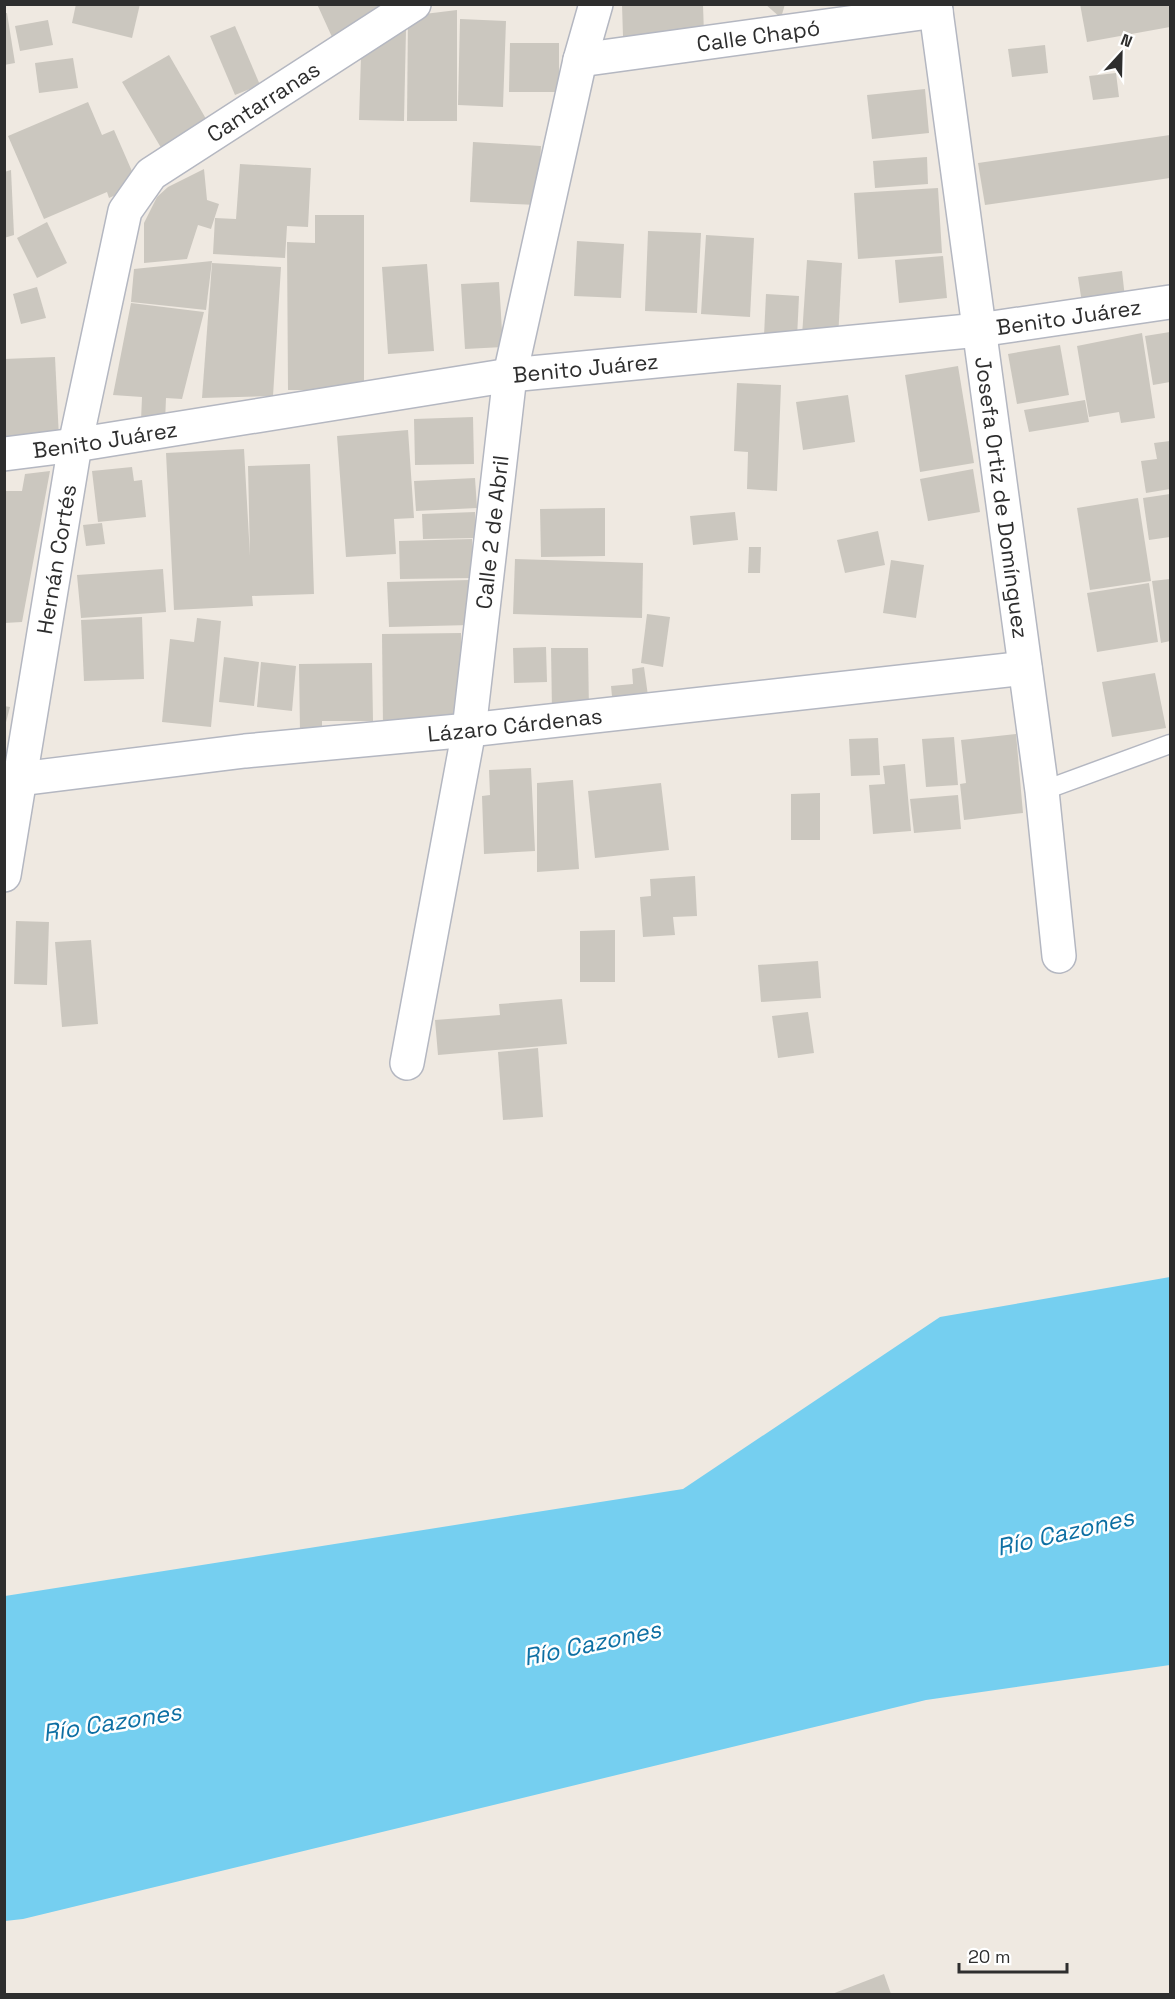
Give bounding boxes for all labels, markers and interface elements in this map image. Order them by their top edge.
street label: Calle Chapó [695,13,822,58]
north arrow [1091,24,1151,84]
text: N [1118,29,1135,52]
street label: Cantarranas [201,55,325,148]
street label: Benito Juárez [994,292,1143,341]
street label: Benito Juárez [511,347,660,389]
street label: Josefa Ortiz de Domínguez [969,355,1035,640]
street label: Benito Juárez [31,415,179,464]
street label: Calle 2 de Abril [469,454,515,611]
street label: Hernán Cortés [30,482,82,636]
street label: Lázaro Cárdenas [426,701,604,748]
water label: Río Cazones [993,1501,1138,1563]
water label: Río Cazones [520,1613,665,1673]
water label: Río Cazones [41,1696,185,1748]
scale bar [959,1936,1067,1974]
text: 20 m [968,1945,1011,1968]

